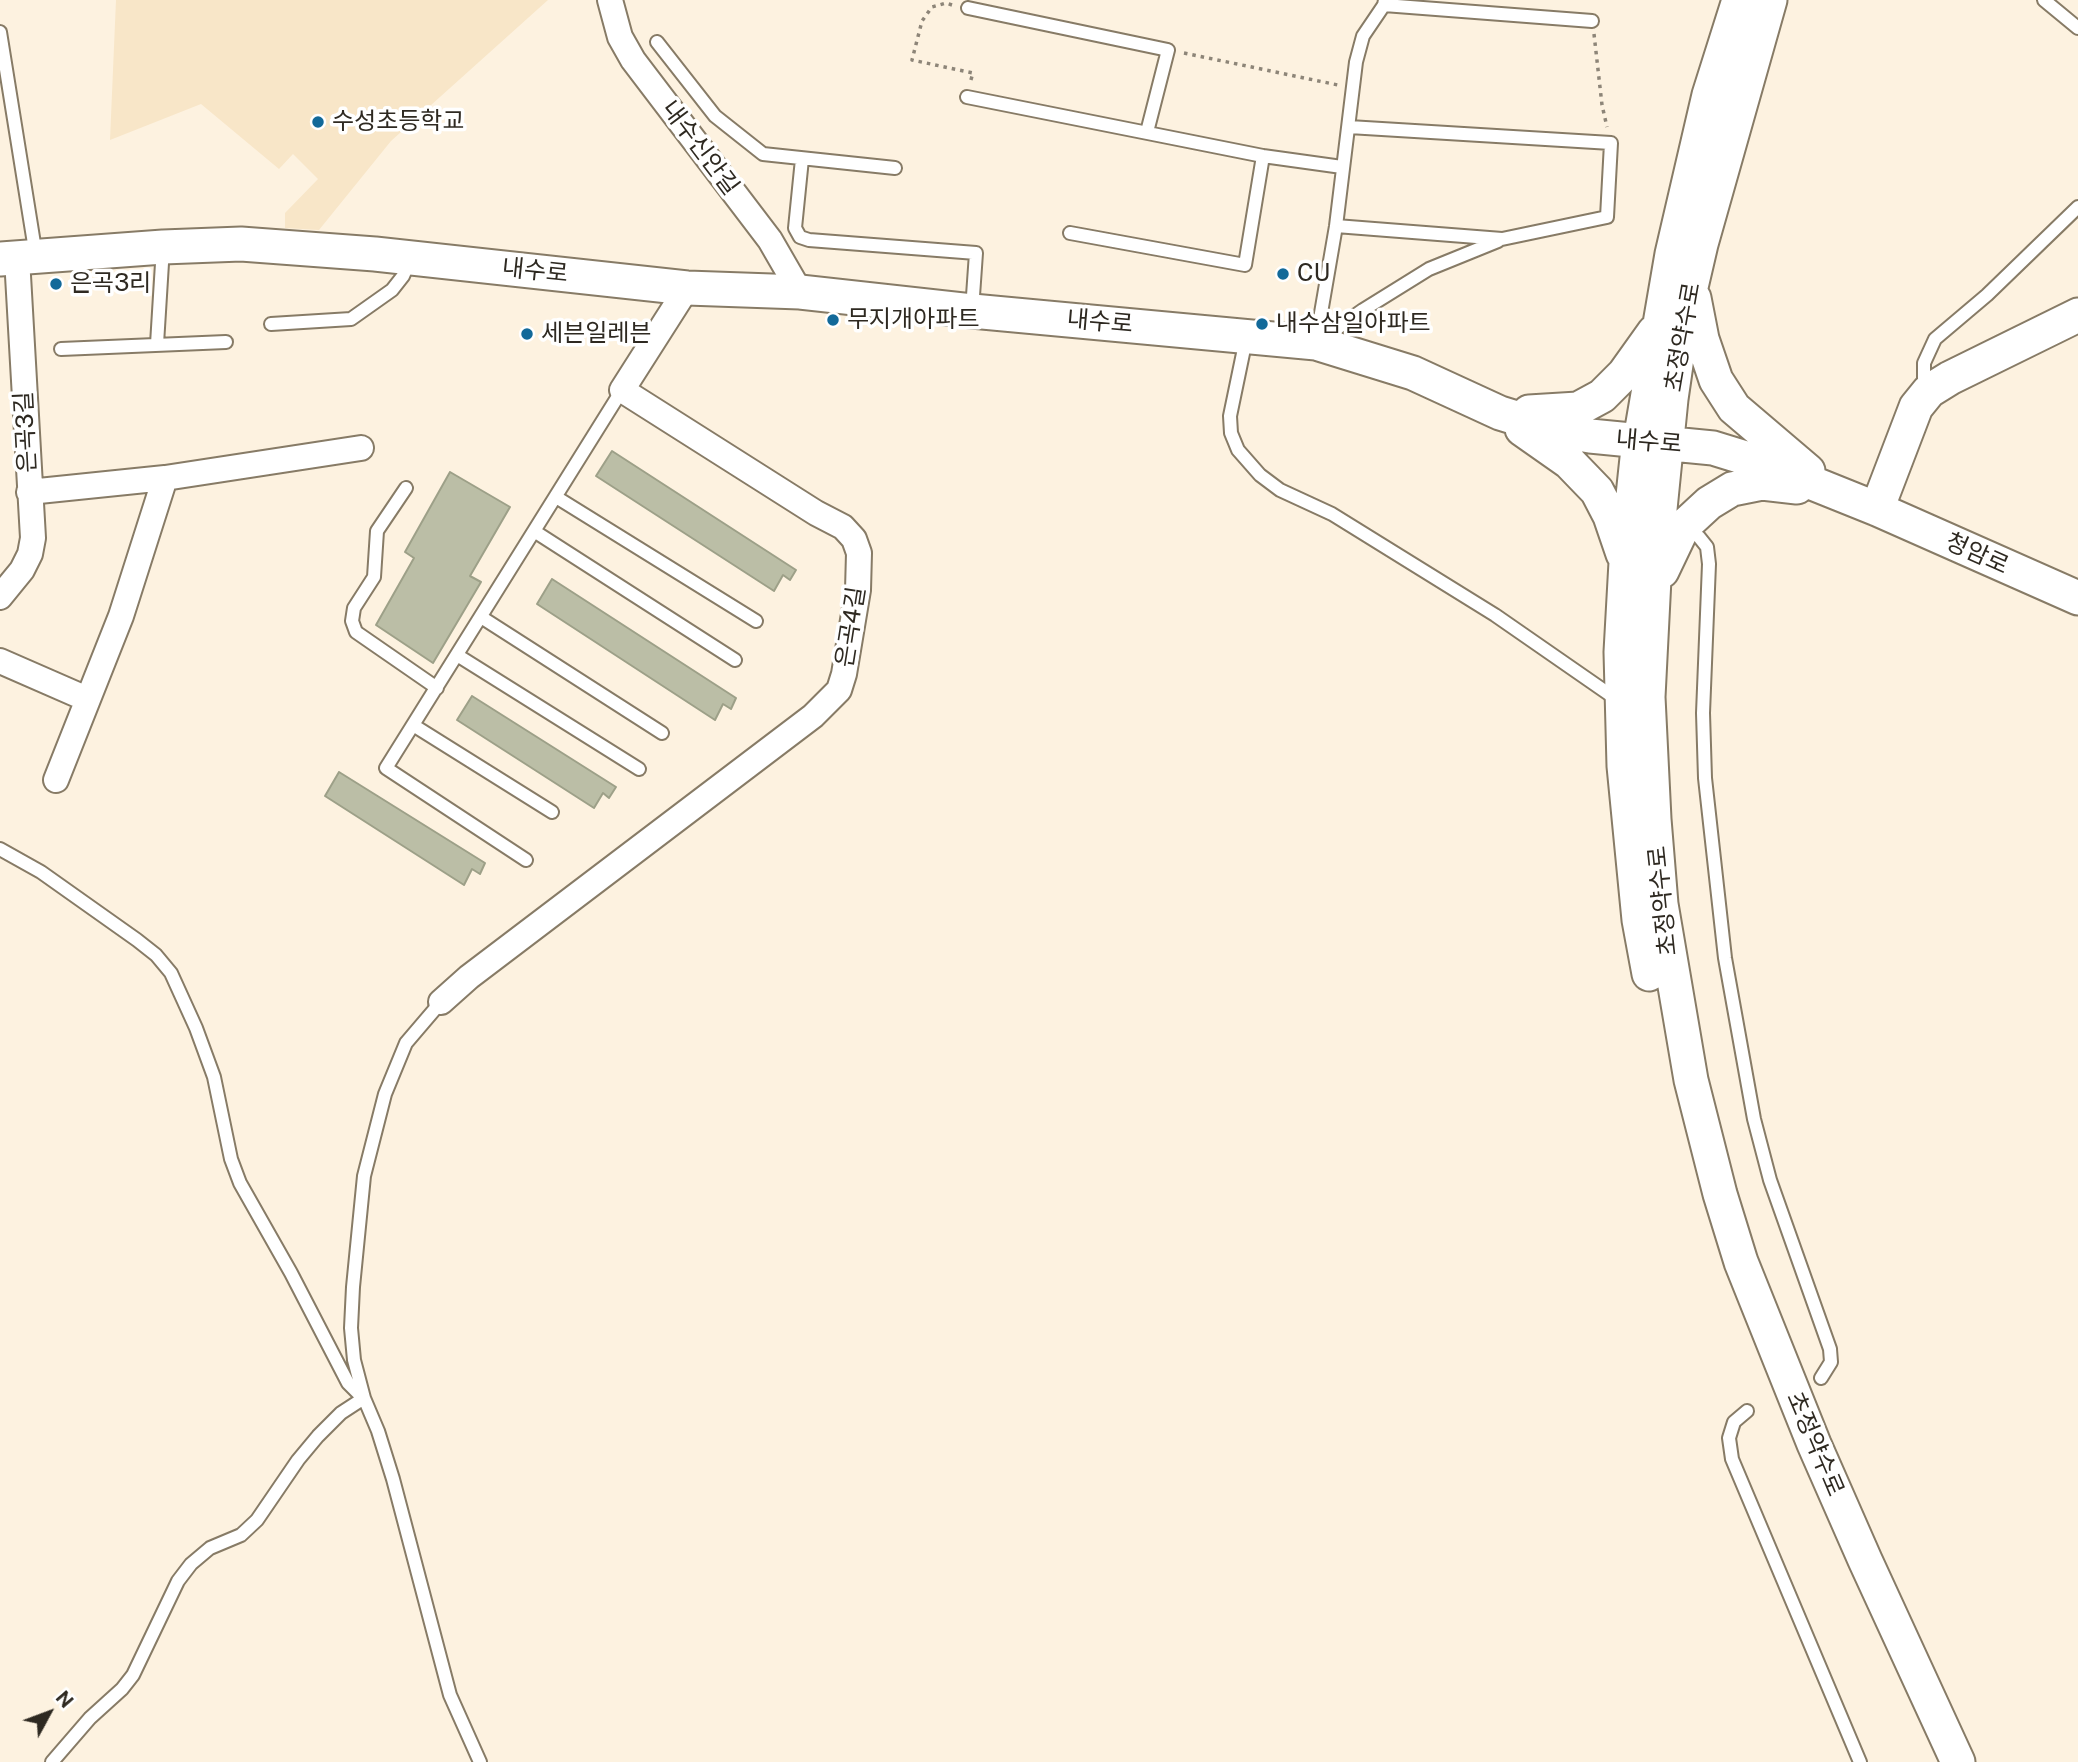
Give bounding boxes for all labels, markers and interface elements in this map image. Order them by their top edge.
street label: 내수신안길 [655,95,745,201]
place label: 수성초등학교 [332,108,464,136]
marker: 수성초등학교 [310,114,326,130]
street label: 내수로 [501,253,569,289]
place label: CU [1297,260,1330,288]
marker: CU [1275,266,1291,282]
place label: 은곡3리 [70,270,151,298]
marker: 은곡3리 [48,276,64,292]
street label: 초정약수로 [1659,280,1707,394]
street label: 내수로 [1066,305,1134,339]
place label: 무지개아파트 [847,306,979,334]
place label: 내수삼일아파트 [1276,310,1431,338]
marker: 무지개아파트 [825,312,841,328]
marker: 내수삼일아파트 [1254,316,1270,332]
place label: 세븐일레븐 [541,320,651,348]
marker: 세븐일레븐 [519,326,535,342]
street label: 은곡3길 [9,391,43,473]
street label: 내수로 [1615,425,1683,459]
street label: 청암로 [1941,527,2013,581]
street label: 은곡4길 [830,585,872,669]
street label: 초정약수로 [1643,845,1683,957]
street label: 초정약수로 [1780,1388,1850,1500]
north arrow [14,1678,84,1748]
text: N [52,1686,78,1712]

